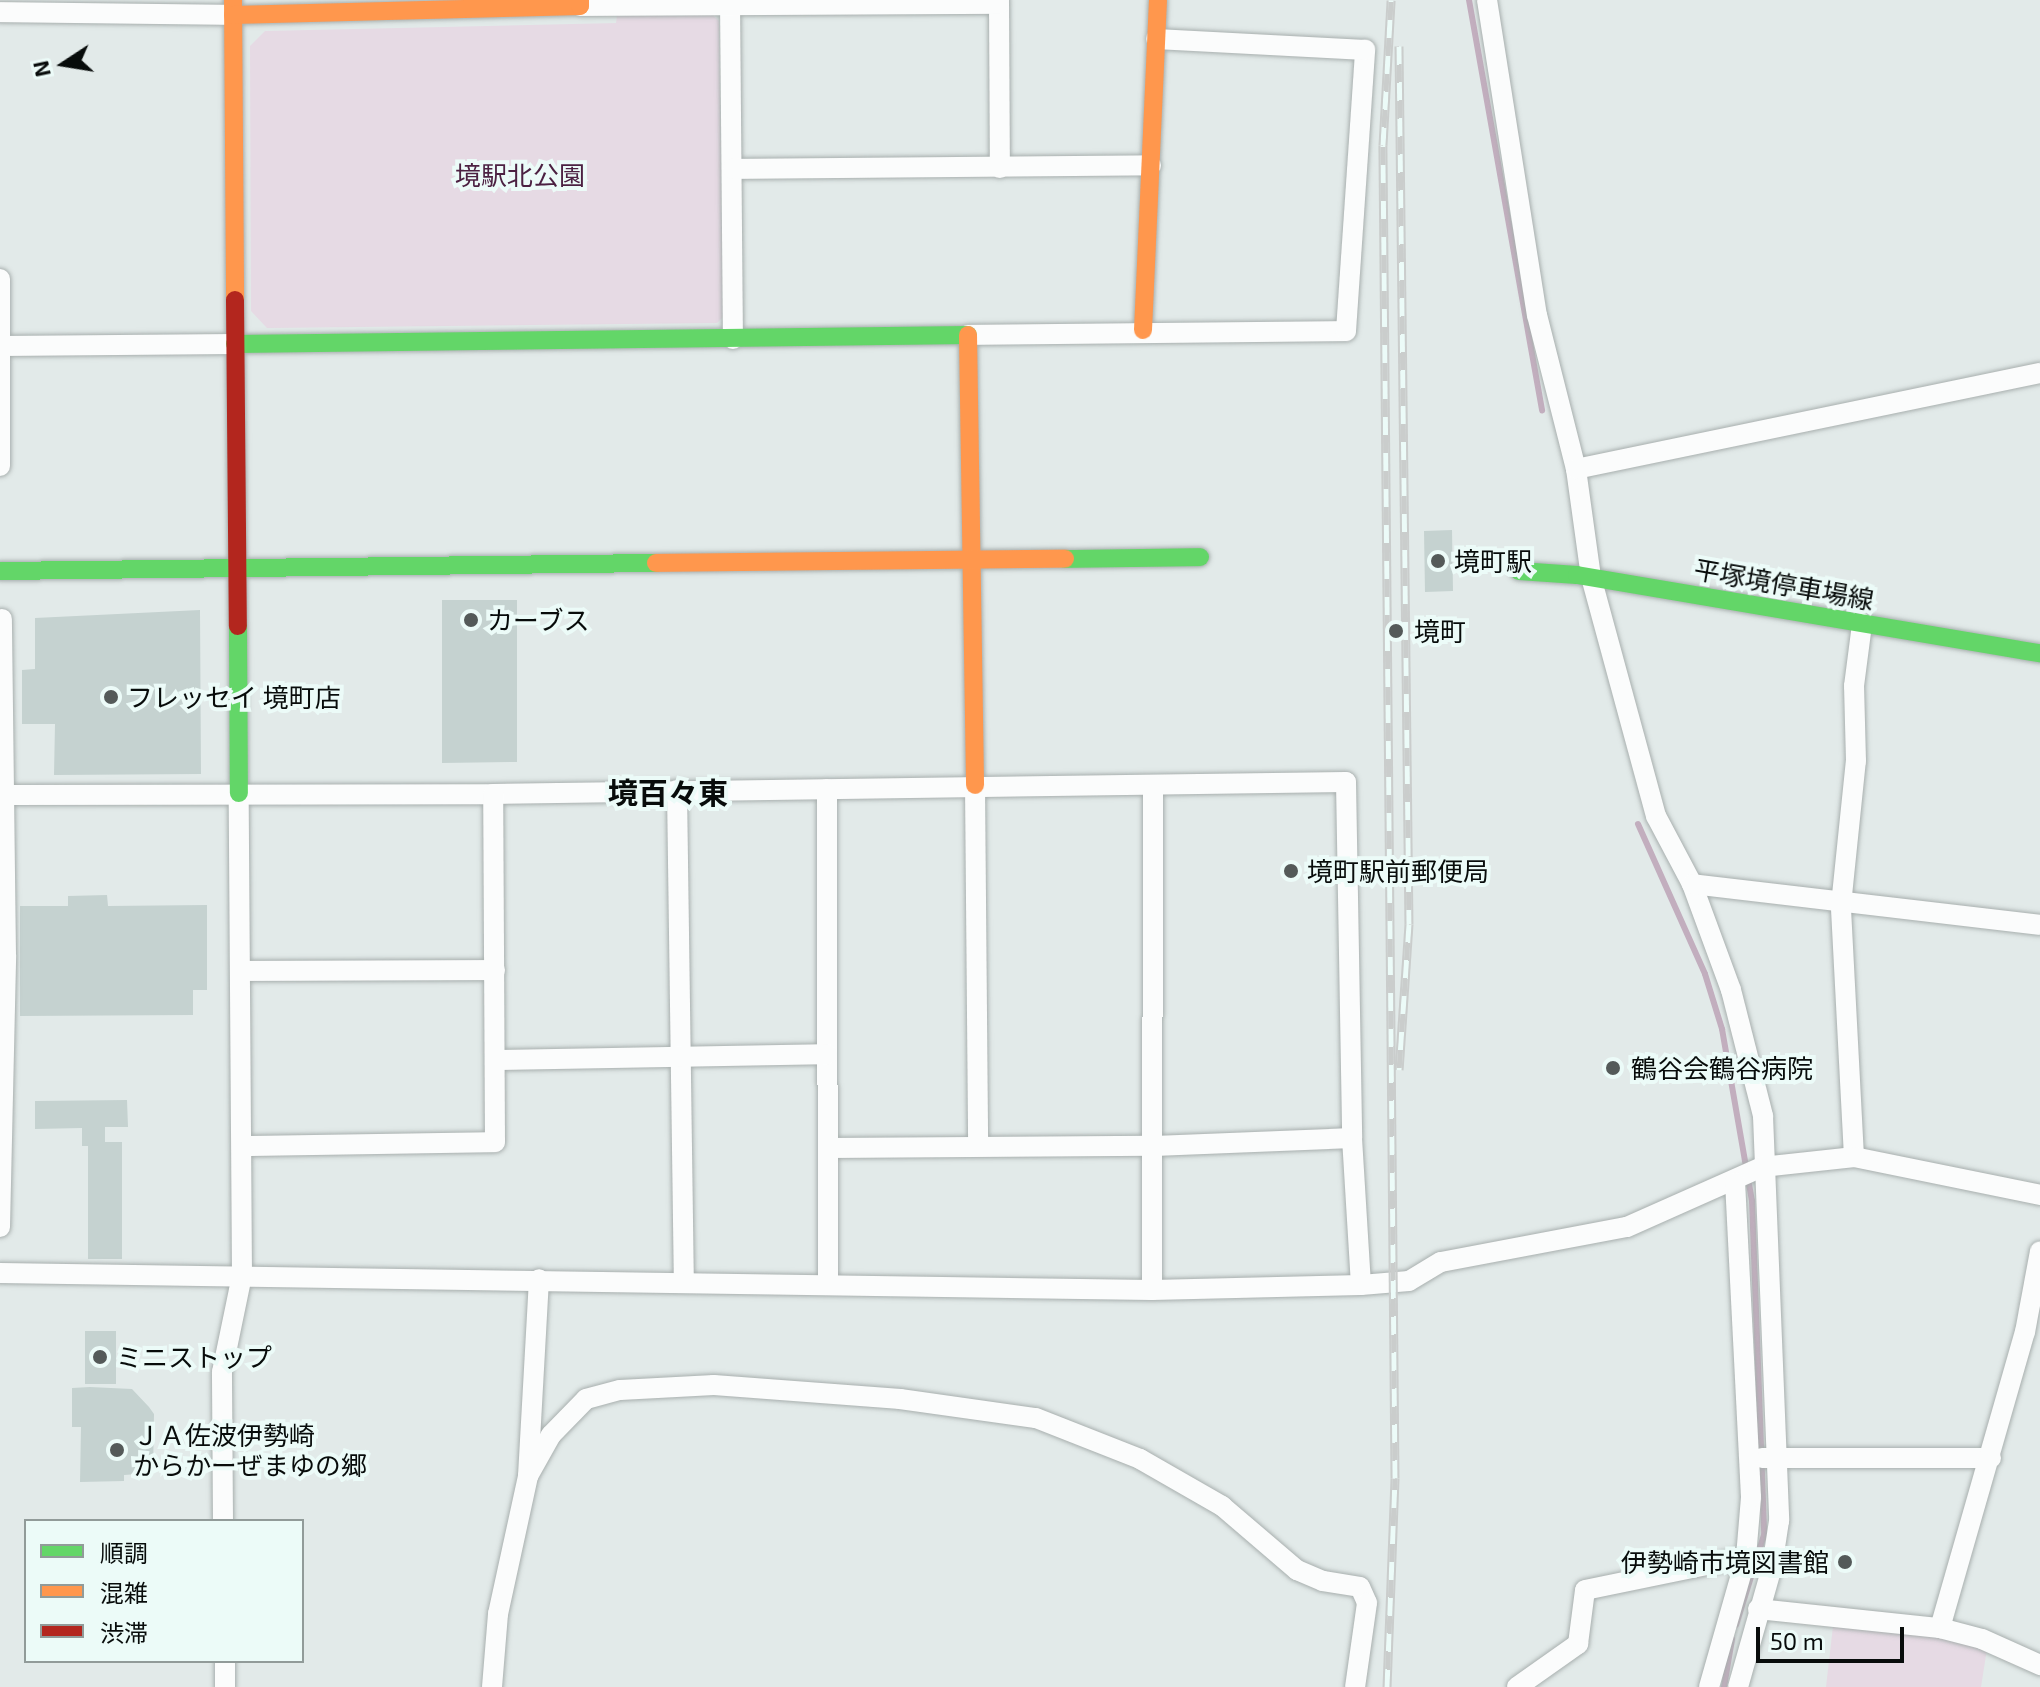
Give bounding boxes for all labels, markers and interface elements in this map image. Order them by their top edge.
north arrow [24,24,104,104]
text: N [26,59,55,79]
park label: 境駅北公園 [455,159,585,191]
place label: 境町駅 [1454,545,1532,577]
marker: 境町駅 [1429,552,1447,570]
street label: 平塚境停車場線 [1692,553,1876,615]
place label: カーブス [487,604,591,636]
marker: カーブス [462,611,480,629]
place label: 境町 [1414,615,1466,647]
marker: 境町 [1385,620,1407,642]
place label: フレッセイ 境町店 [127,681,341,713]
marker: フレッセイ 境町店 [102,688,120,706]
district label: 境百々東 [608,774,728,810]
place label: 境町駅前郵便局 [1307,855,1489,887]
marker: 境町駅前郵便局 [1282,862,1300,880]
place label: 鶴谷会鶴谷病院 [1631,1052,1813,1084]
marker: 鶴谷会鶴谷病院 [1602,1057,1624,1079]
place label: ミニストップ [116,1341,272,1373]
marker: ミニストップ [91,1348,109,1366]
place label: ＪＡ佐波伊勢崎 からかーぜまゆの郷 [133,1419,367,1480]
marker: ＪＡ佐波伊勢崎 からかーぜまゆの郷 [108,1441,126,1459]
legend [24,1519,304,1663]
text: 順調 [100,1538,148,1567]
place label: 伊勢崎市境図書館 [1621,1546,1829,1578]
marker: 伊勢崎市境図書館 [1836,1553,1854,1571]
text: 混雑 [100,1578,148,1607]
scale bar [1760,1611,1908,1661]
text: 渋滞 [100,1618,148,1647]
text: 50 m [1770,1626,1824,1655]

